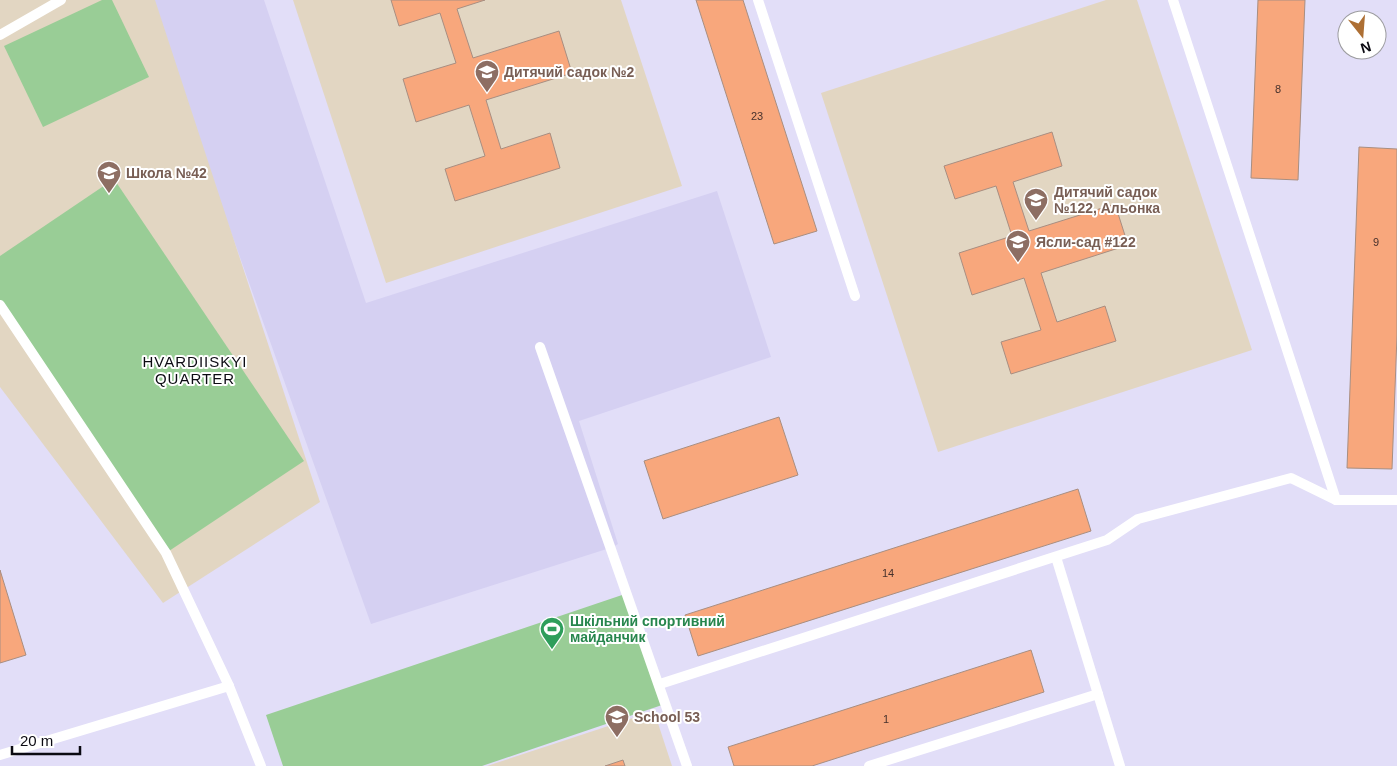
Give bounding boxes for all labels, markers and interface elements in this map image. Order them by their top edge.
north arrow [1337,10,1387,60]
text: N [1359,38,1373,57]
school or university icon: Дитячий садок №2 [474,59,500,93]
place label: Дитячий садок №2 [504,64,635,80]
house number: 8 [1275,83,1281,95]
house number: 23 [751,110,763,122]
school or university icon: Школа №42 [96,160,122,194]
place label: Школа №42 [126,165,207,181]
place label: Дитячий садок №122, Альонка [1054,184,1160,216]
school or university icon: Дитячий садок №122, Альонка [1023,187,1049,221]
school or university icon: Ясли-сад #122 [1005,229,1031,263]
place label: Ясли-сад #122 [1036,234,1136,250]
house number: 9 [1373,236,1379,248]
district label: HVARDIISKYI QUARTER [143,353,247,387]
house number: 14 [882,567,894,579]
place label: Шкільний спортивний майданчик [570,613,725,645]
sports icon: Шкільний спортивний майданчик [539,616,565,650]
school or university icon: School 53 [604,704,630,738]
place label: School 53 [634,709,700,725]
house number: 1 [883,713,889,725]
scale bar [12,724,80,756]
text: 20 m [20,732,53,749]

